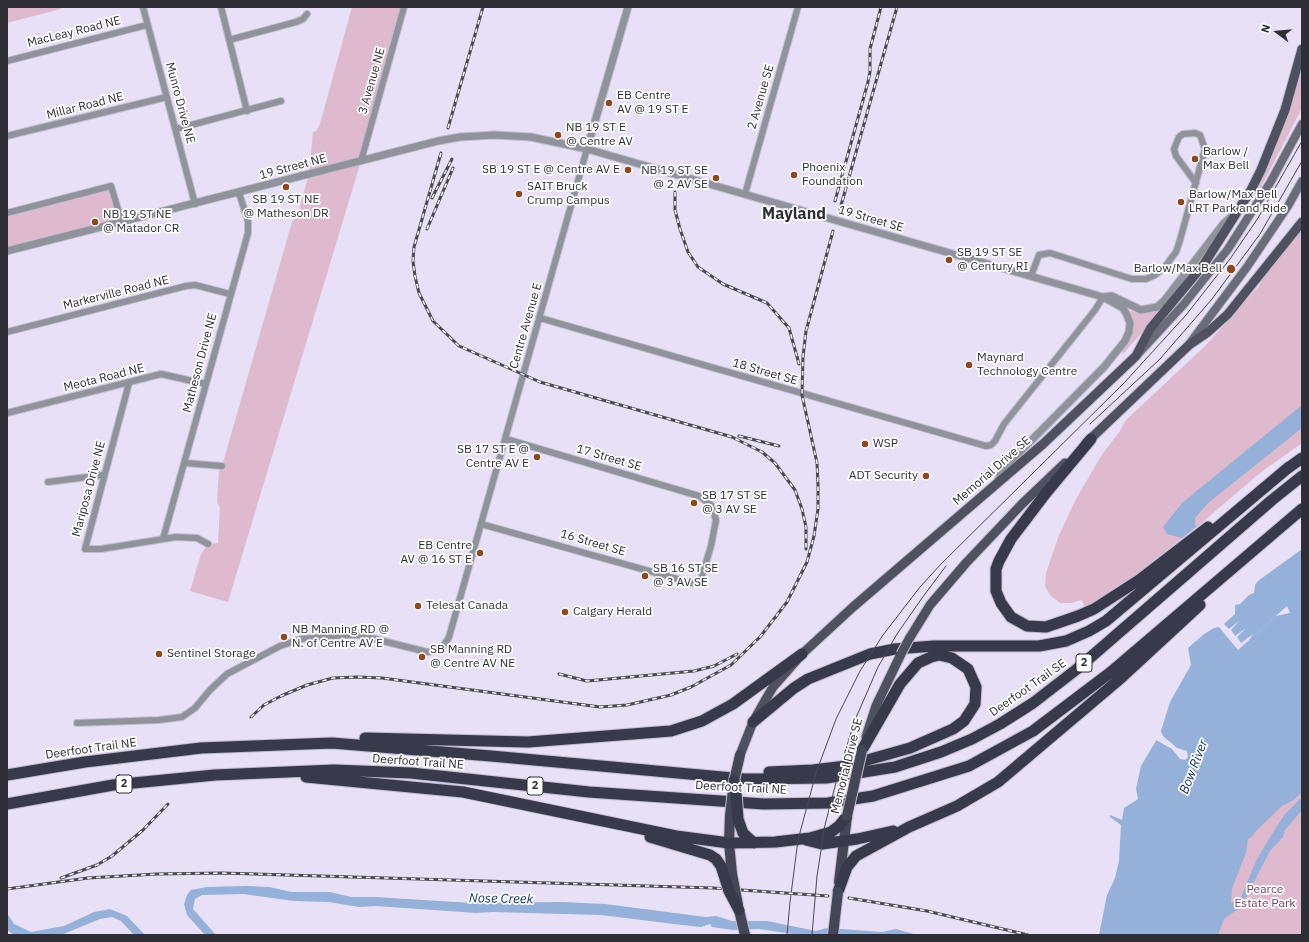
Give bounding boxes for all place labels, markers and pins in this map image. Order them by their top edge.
place label: EB Centre AV @ 19 ST E [617,89,689,117]
marker: EB Centre AV @ 19 ST E [604,98,614,108]
place label: NB 19 ST E @ Centre AV [566,121,633,149]
marker: NB 19 ST E @ Centre AV [553,130,563,140]
place label: Barlow / Max Bell [1203,145,1249,173]
marker: Barlow / Max Bell [1190,154,1200,164]
place label: Phoenix Foundation [802,161,863,189]
place label: SB 19 ST E @ Centre AV E [482,163,620,177]
place label: NB 19 ST SE @ 2 AV SE [641,164,708,192]
marker: SB 19 ST E @ Centre AV E [623,165,633,175]
marker: Phoenix Foundation [789,170,799,180]
marker: NB 19 ST SE @ 2 AV SE [711,173,721,183]
place label: SAIT Bruck Crump Campus [527,180,610,208]
marker: SB 19 ST NE @ Matheson DR [281,182,291,192]
place label: Barlow/Max Bell LRT Park and Ride [1189,188,1286,216]
marker: SAIT Bruck Crump Campus [514,189,524,199]
place label: SB 19 ST NE @ Matheson DR [243,193,329,221]
marker: Barlow/Max Bell LRT Park and Ride [1176,197,1186,207]
place label: NB 19 ST NE @ Matador CR [103,208,179,236]
marker: NB 19 ST NE @ Matador CR [90,217,100,227]
place label: SB 19 ST SE @ Century RI [957,246,1028,274]
marker: SB 19 ST SE @ Century RI [944,255,954,265]
place label: Barlow/Max Bell [1134,262,1222,276]
marker: Barlow/Max Bell [1225,263,1237,275]
place label: Maynard Technology Centre [977,351,1077,379]
marker: Maynard Technology Centre [964,360,974,370]
place label: WSP [873,437,898,451]
marker: WSP [860,439,870,449]
place label: SB 17 ST E @ Centre AV E [457,443,529,471]
marker: SB 17 ST E @ Centre AV E [532,452,542,462]
place label: ADT Security [849,469,918,483]
marker: ADT Security [921,471,931,481]
place label: SB 17 ST SE @ 3 AV SE [702,489,767,517]
marker: SB 17 ST SE @ 3 AV SE [689,498,699,508]
place label: EB Centre AV @ 16 ST E [400,539,472,567]
marker: EB Centre AV @ 16 ST E [475,548,485,558]
place label: SB 16 ST SE @ 3 AV SE [653,562,718,590]
marker: SB 16 ST SE @ 3 AV SE [640,571,650,581]
place label: Telesat Canada [426,599,508,613]
marker: Telesat Canada [413,601,423,611]
place label: Calgary Herald [573,605,652,619]
marker: Calgary Herald [560,607,570,617]
place label: NB Manning RD @ N. of Centre AV E [292,623,389,651]
marker: NB Manning RD @ N. of Centre AV E [279,632,289,642]
place label: SB Manning RD @ Centre AV NE [430,643,515,671]
place label: Sentinel Storage [167,647,256,661]
marker: Sentinel Storage [154,649,164,659]
marker: SB Manning RD @ Centre AV NE [417,652,427,662]

